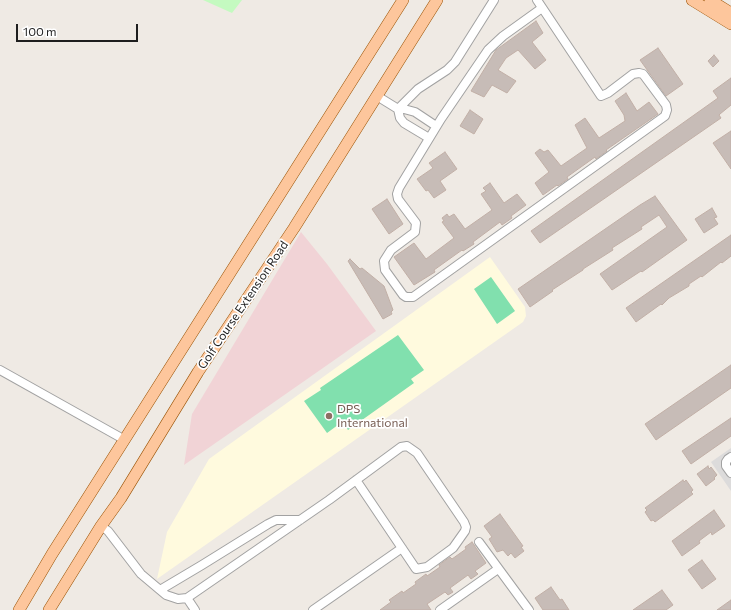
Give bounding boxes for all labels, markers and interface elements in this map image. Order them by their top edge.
scale bar [18,16,140,42]
text: 100 m [23,24,57,38]
street label: Golf Course Extension Road [195,238,291,372]
place label: DPS International [337,402,408,430]
marker: DPS International [324,411,334,421]

